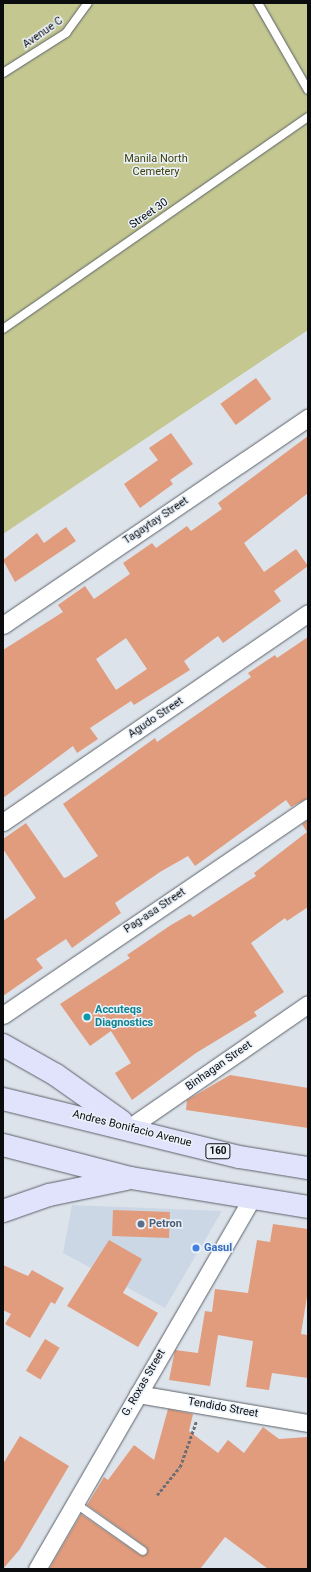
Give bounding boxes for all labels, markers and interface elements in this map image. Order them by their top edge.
street label: Avenue C [20,14,66,52]
park label: Manila North Cemetery [124,153,188,179]
street label: Street 30 [127,196,171,232]
street label: Tagaytay Street [121,494,191,548]
street label: Agudo Street [126,695,186,741]
street label: Pag-asa Street [122,886,188,936]
place label: Accuteqs Diagnostics [95,1004,153,1030]
marker: Accuteqs Diagnostics [82,1012,92,1022]
street label: Binhagan Street [183,1038,255,1094]
street label: Andres Bonifacio Avenue [71,1108,193,1150]
road number: 160 [205,1143,231,1159]
place label: Petron [149,1217,182,1231]
marker: Petron [136,1219,146,1229]
place label: Gasul [204,1241,232,1255]
marker: Gasul [191,1243,201,1253]
street label: G. Roxas Street [120,1347,168,1419]
street label: Tendido Street [187,1395,259,1421]

